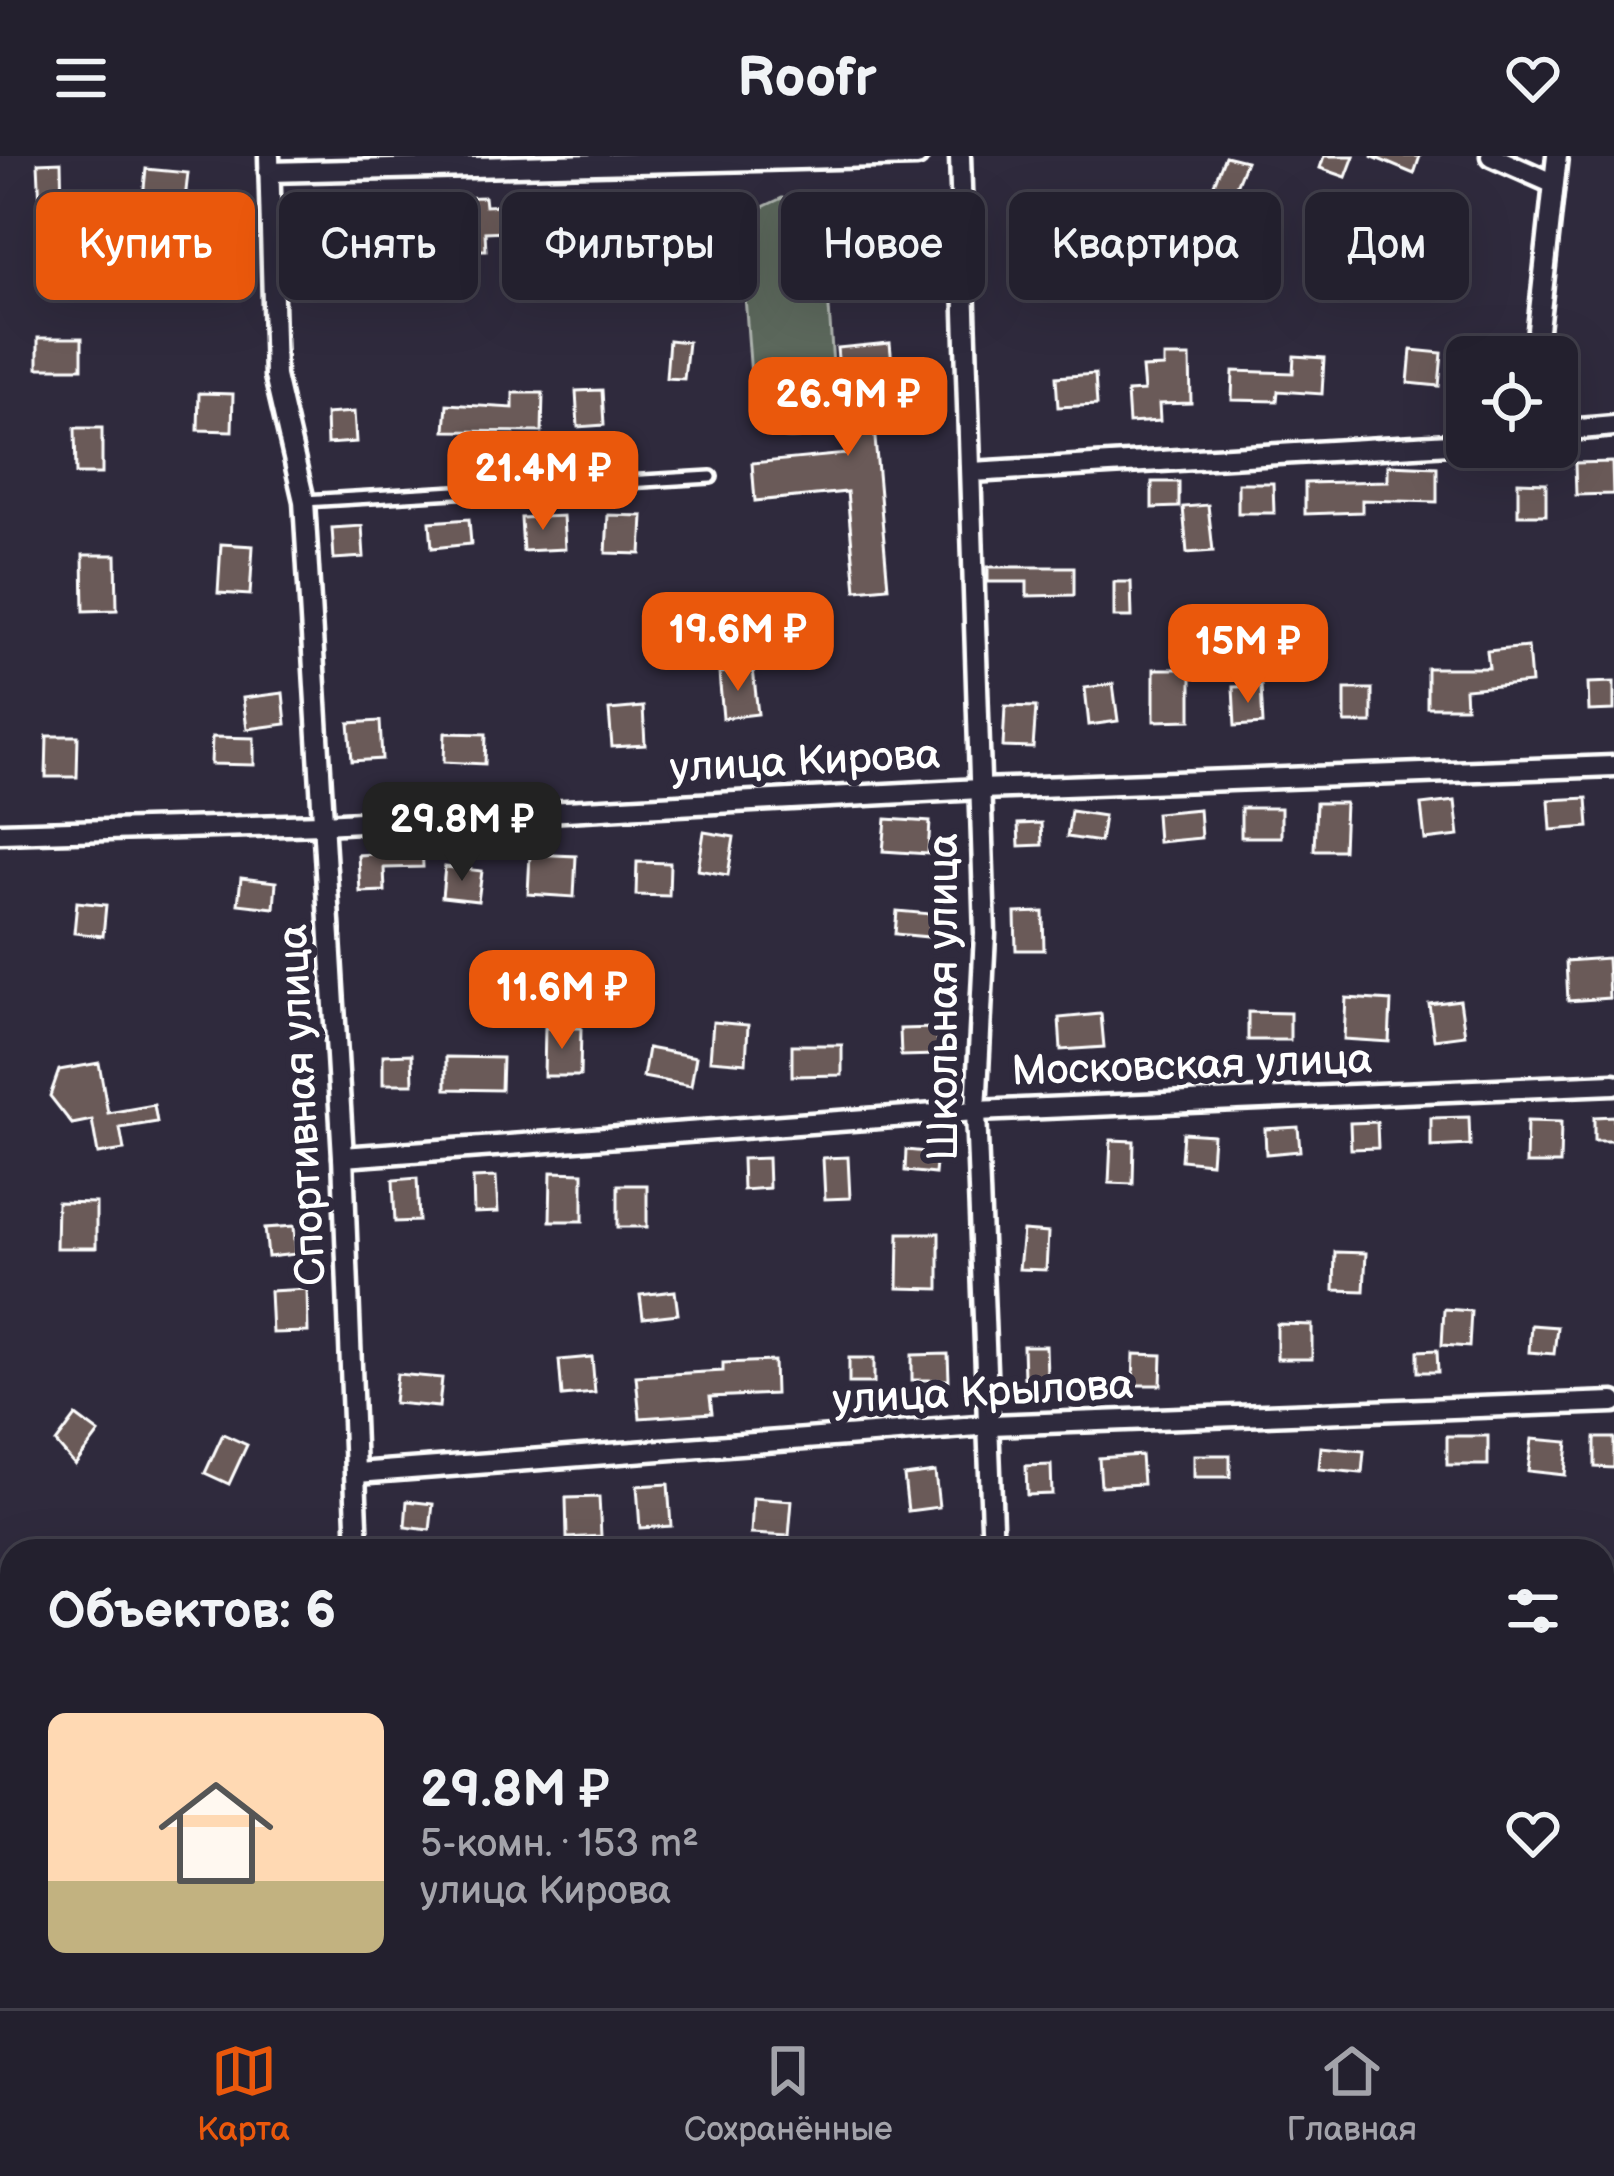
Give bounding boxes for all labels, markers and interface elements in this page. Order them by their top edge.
icon: menu [48,45,114,111]
icon: heart [1500,45,1566,111]
text: Roofr [737,46,877,111]
chip: Купить [36,192,255,300]
chip: Снять [279,192,478,300]
chip: Фильтры [502,192,757,300]
chip: Новое [781,192,985,300]
chip: Квартира [1009,192,1281,300]
chip: Дом [1305,192,1469,300]
map controls [1446,336,1578,468]
button: locate [1446,336,1578,468]
pin: 26.9M ₽ [737,357,959,459]
text: 26.9M ₽ [775,372,921,419]
pin: 21.4M ₽ [432,431,654,533]
text: 21.4M ₽ [474,446,612,493]
pin: 19.6M ₽ [627,592,849,694]
pin: 15M ₽ [1164,604,1332,706]
text: 19.6M ₽ [669,607,807,654]
text: 15M ₽ [1195,619,1301,666]
street label: улица Кирова [669,729,942,795]
pin: 29.8M ₽ [351,782,573,884]
text: 29.8M ₽ [389,797,535,844]
street label: Школьная улица [919,833,970,1161]
street label: Спортивная улица [268,923,338,1287]
pin: 11.6M ₽ [451,950,673,1052]
text: 11.6M ₽ [496,965,628,1012]
street label: Московская улица [1011,1034,1374,1098]
street label: улица Крылова [831,1360,1135,1426]
icon: filters [1500,1578,1566,1644]
text: Объектов: 6 [48,1581,336,1642]
text: 29.8M ₽ [420,1760,610,1821]
icon: home [144,1761,288,1905]
icon: heart [1500,1800,1566,1866]
text: 5-комн. · 153 m² [420,1821,699,1868]
text: улица Кирова [420,1868,671,1915]
tab: Карта [197,2038,290,2150]
tab: Сохранённые [684,2038,893,2150]
tab: Главная [1287,2038,1417,2150]

